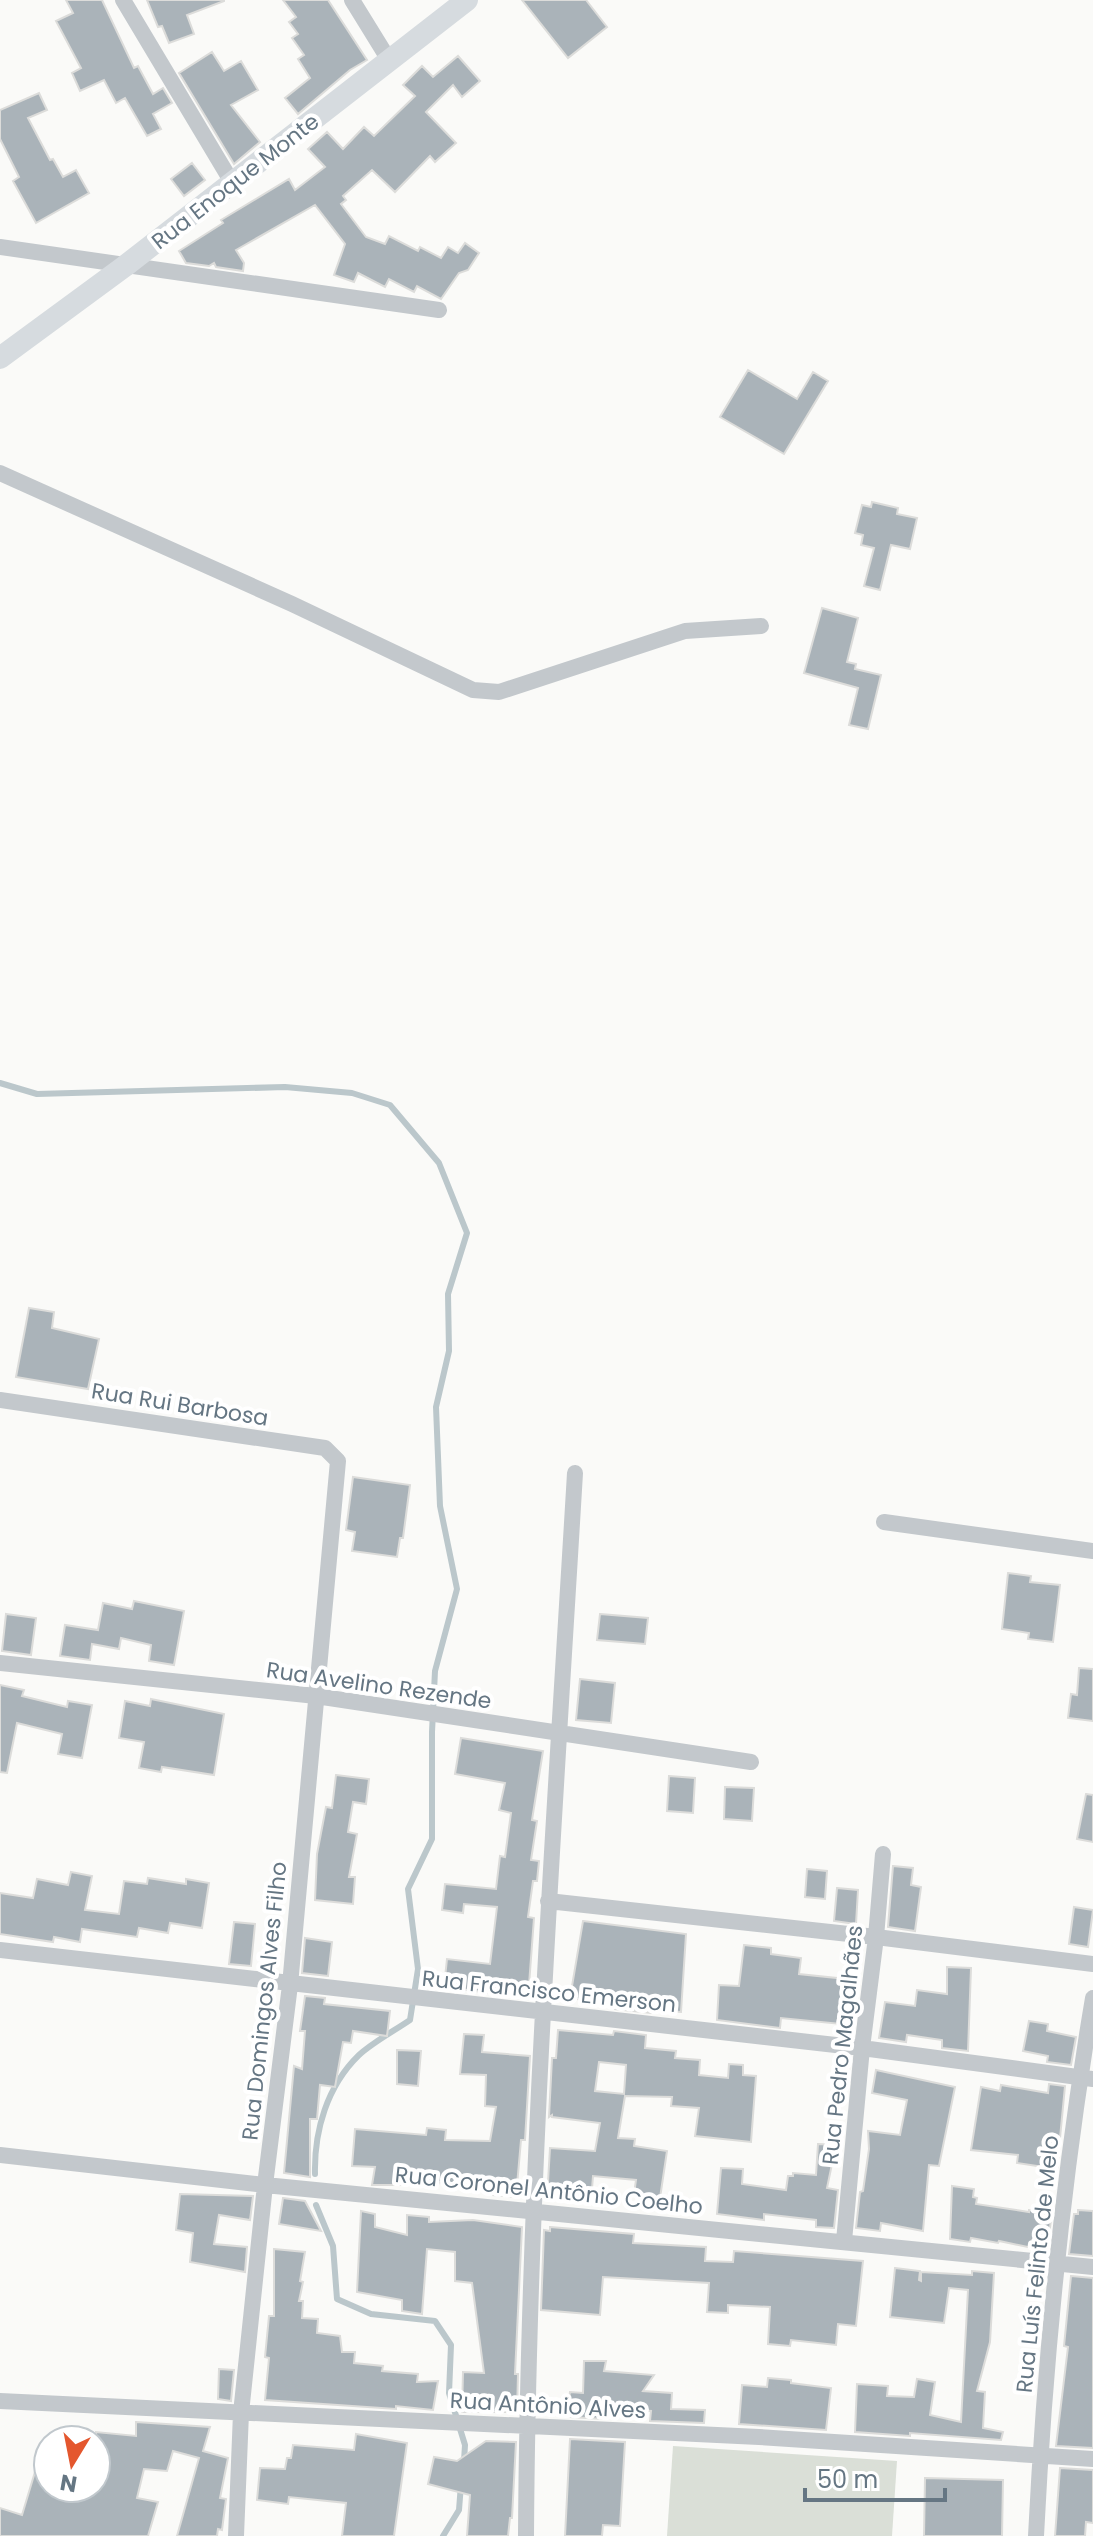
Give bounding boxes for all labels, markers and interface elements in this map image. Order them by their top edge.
street label: Rua Enoque Monte [145,106,326,257]
street label: Rua Rui Barbosa [89,1375,271,1434]
street label: Rua Avelino Rezende [264,1654,494,1717]
street label: Rua Domingos Alves Filho [234,1860,295,2142]
street label: Rua Pedro Magalhães [815,1924,870,2166]
street label: Rua Francisco Emerson [420,1963,678,2020]
street label: Rua Luís Felinto de Melo [1009,2134,1066,2394]
street label: Rua Coronel Antônio Coelho [394,2159,704,2222]
street label: Rua Antônio Alves [449,2385,647,2426]
north arrow [32,2424,112,2504]
scale bar [805,2452,945,2502]
text: 50 m [817,2463,878,2496]
text: N [58,2467,79,2500]

